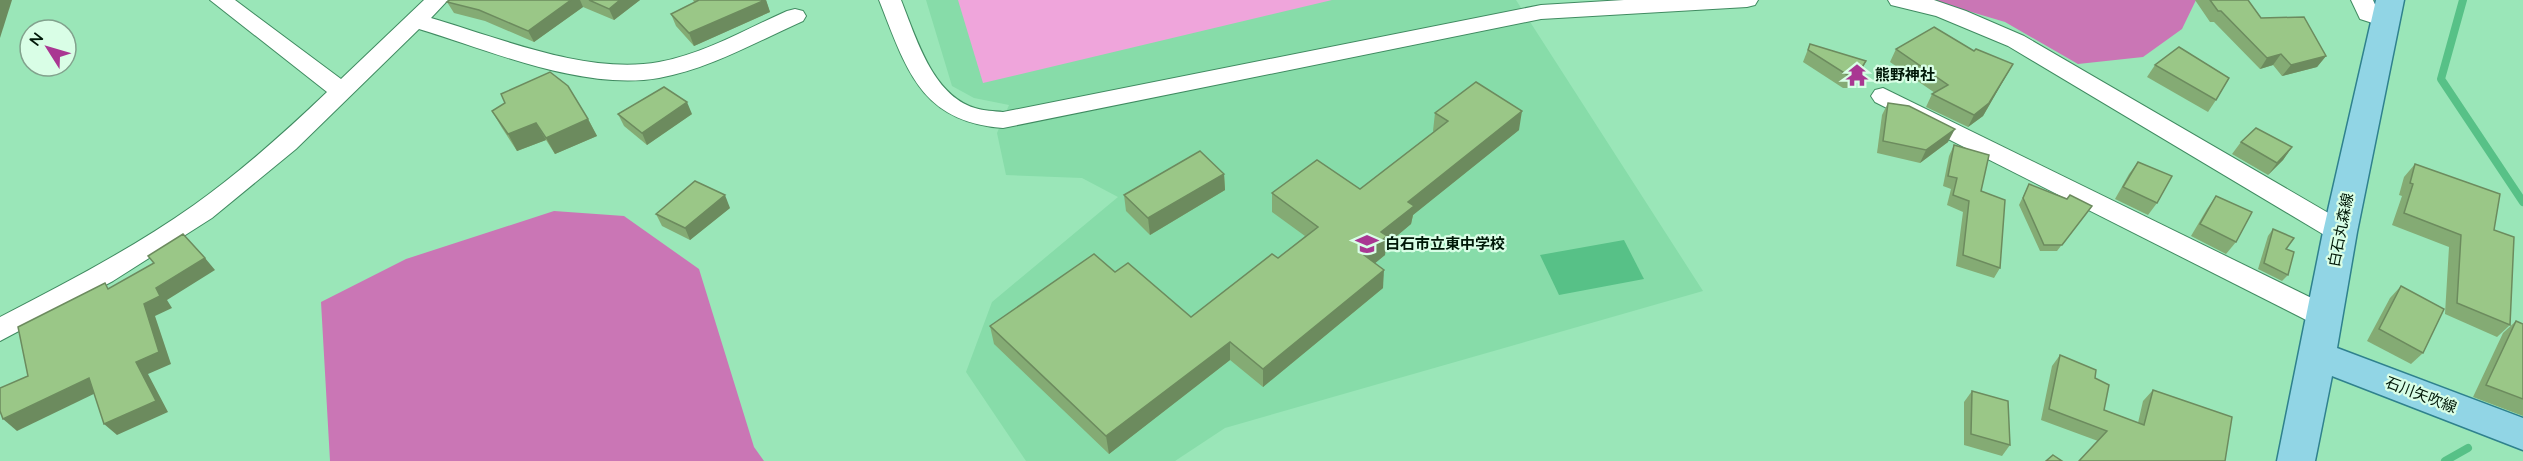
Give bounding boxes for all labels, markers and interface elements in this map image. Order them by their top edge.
north arrow [18,18,78,78]
text: N [24,28,48,50]
temple icon: 熊野神社 [1844,62,1870,88]
place label: 熊野神社 [1875,65,1935,84]
street label: 白石丸森線 [2324,191,2357,269]
school or university icon: 白石市立東中学校 [1354,231,1380,257]
place label: 白石市立東中学校 [1385,234,1505,253]
street label: 石川矢吹線 [2383,372,2460,417]

